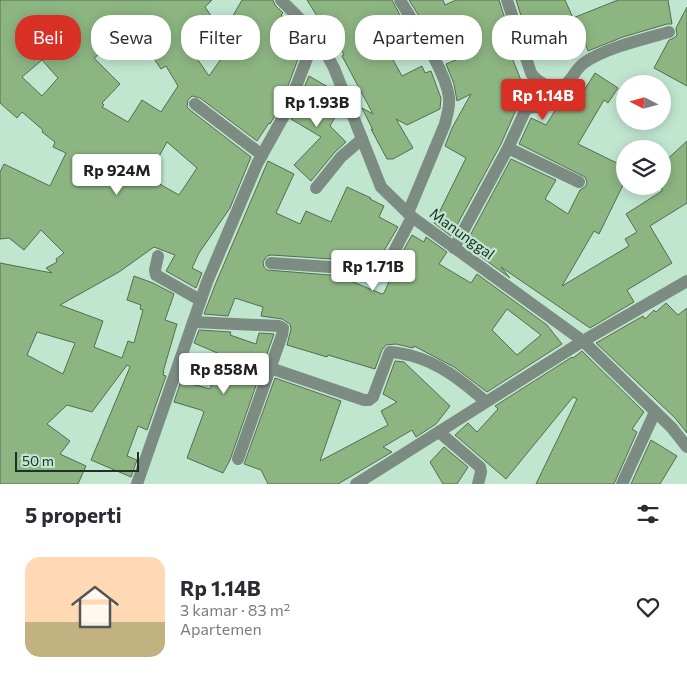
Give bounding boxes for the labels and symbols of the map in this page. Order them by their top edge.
north arrow [616,75,671,130]
pin: Rp 1.14B [491,78,595,121]
pin: Rp 1.93B [265,86,369,128]
pin: Rp 924M [71,154,163,196]
street label: Manunggal [427,204,498,263]
pin: Rp 1.71B [321,250,425,292]
pin: Rp 858M [178,352,270,395]
scale bar [15,449,139,472]

